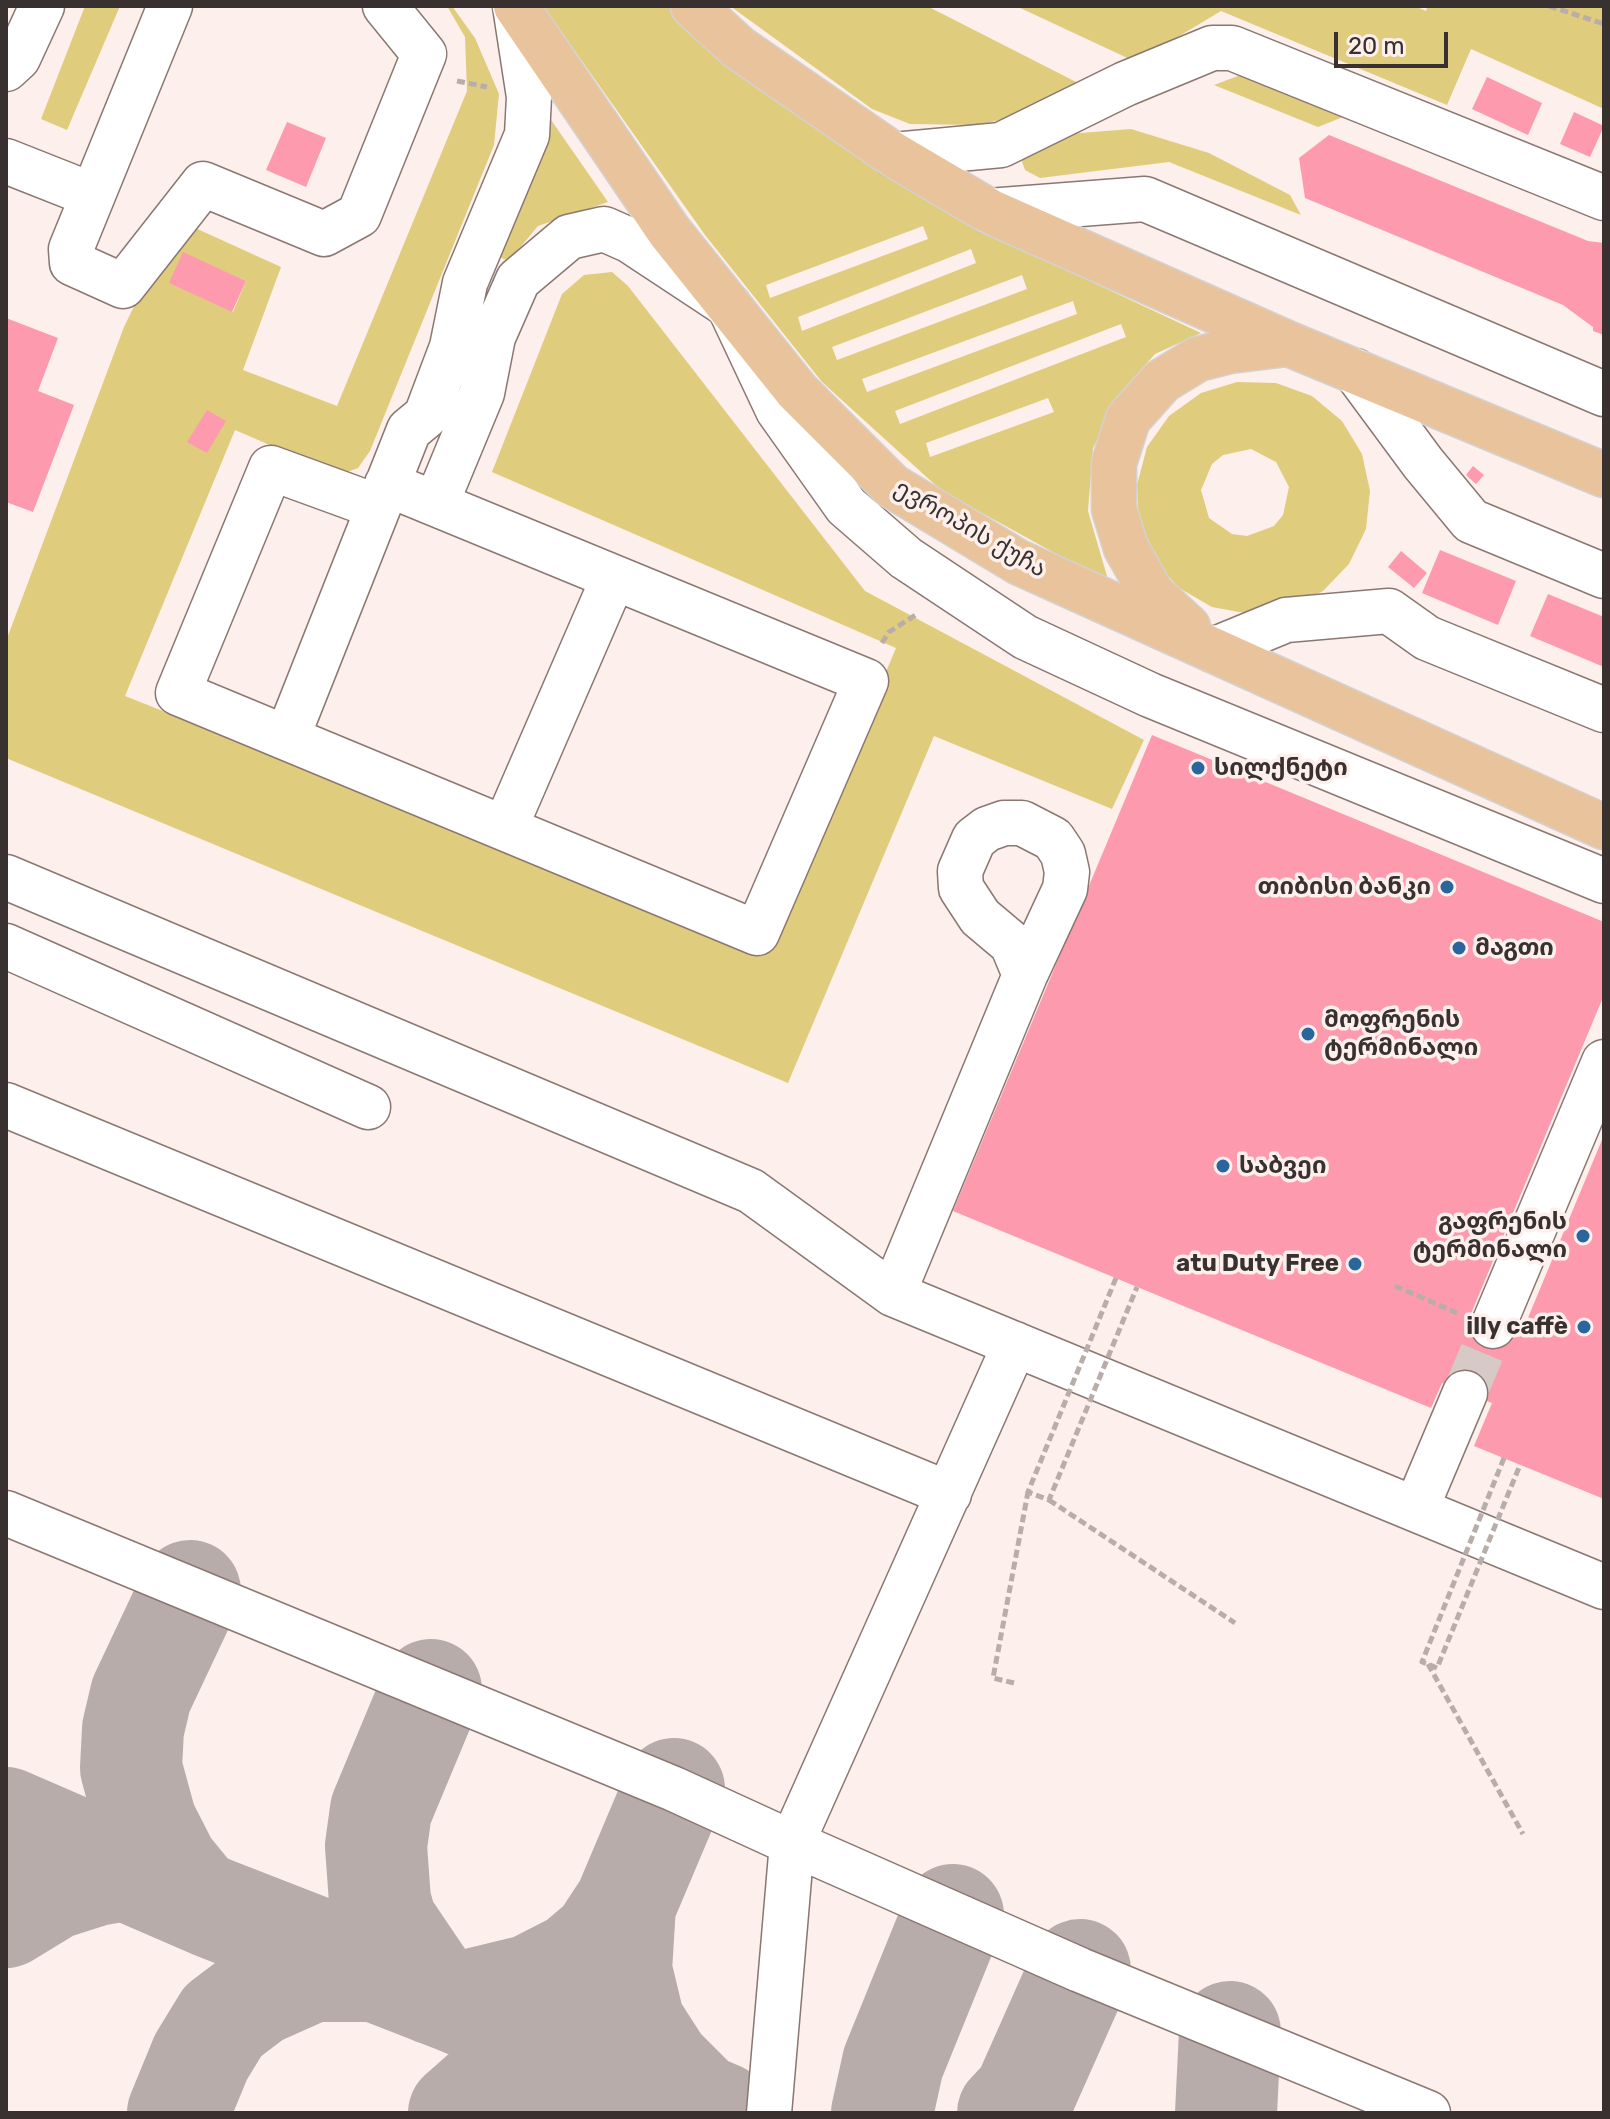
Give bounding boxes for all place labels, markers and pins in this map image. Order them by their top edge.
place label: სილქნეტი [1214,754,1348,782]
marker: სილქნეტი [1189,759,1207,777]
place label: თიბისი ბანკი [1258,873,1431,901]
marker: თიბისი ბანკი [1438,878,1456,896]
place label: მაგთი [1475,934,1554,962]
marker: მაგთი [1450,939,1468,957]
place label: მოფრენის ტერმინალი [1324,1006,1478,1062]
marker: მოფრენის ტერმინალი [1299,1025,1317,1043]
place label: საბვეი [1239,1152,1327,1180]
marker: საბვეი [1214,1157,1232,1175]
place label: გაფრენის ტერმინალი [1413,1208,1567,1264]
marker: გაფრენის ტერმინალი [1574,1227,1592,1245]
place label: atu Duty Free [1176,1250,1339,1278]
marker: atu Duty Free [1346,1255,1364,1273]
place label: illy caffè [1466,1313,1568,1341]
marker: illy caffè [1575,1318,1593,1336]

